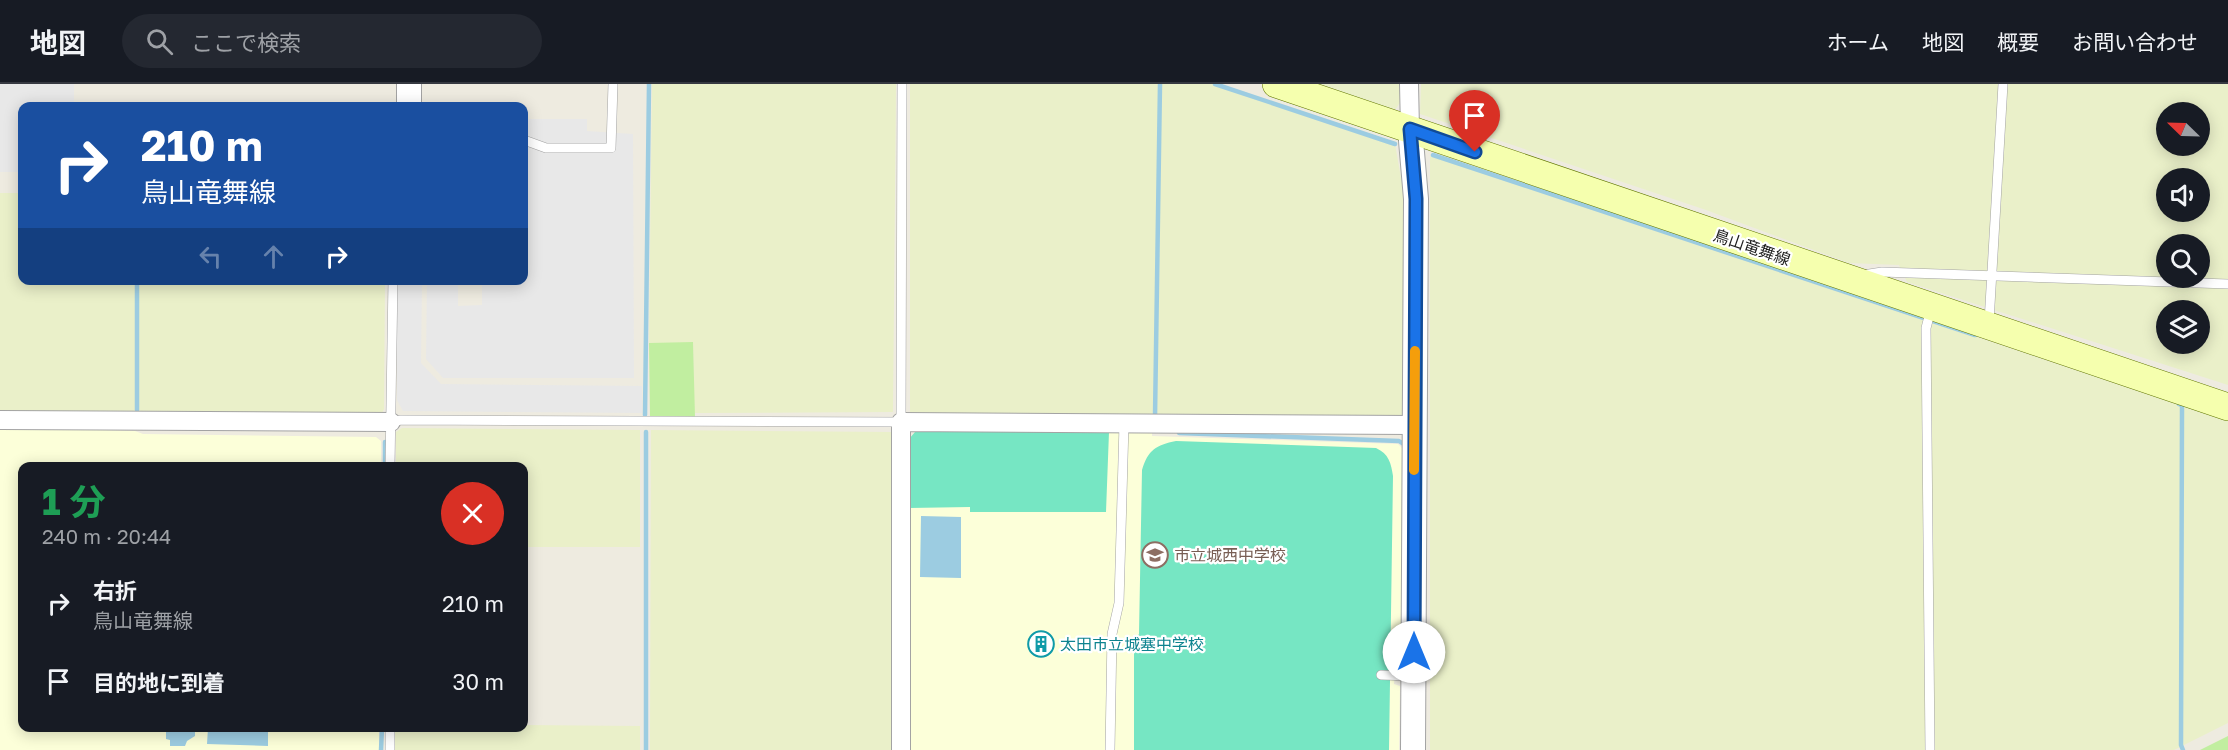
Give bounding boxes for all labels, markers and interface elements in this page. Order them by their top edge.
search box [122,14,542,68]
icon: search [143,25,176,58]
text: 地図 [30,26,86,59]
text: ここで検索 [191,29,301,56]
text: ホーム [1827,29,1889,55]
text: 地図 [1922,29,1964,55]
text: 概要 [1997,29,2039,55]
text: お問い合わせ [2072,29,2198,55]
pin [1449,90,1500,152]
icon: arrive [1458,99,1491,132]
north arrow [2156,102,2210,156]
map controls [2156,102,2210,354]
text: 210 m [141,120,263,170]
icon: right [42,126,120,204]
button: sound [2156,168,2210,222]
text: 鳥山竜舞線 [141,176,276,208]
street label: 鳥山竜舞線 [1711,225,1793,269]
button: search [2156,234,2210,288]
icon: left [194,240,227,273]
icon: ahead [257,240,290,273]
icon: right [320,240,353,273]
button: layers [2156,300,2210,354]
text: 1 分 [42,480,106,523]
button: close [441,482,504,545]
text: 240 m · 20:44 [42,524,171,548]
school or university icon: 市立城西中学校 [1140,540,1170,570]
place label: 市立城西中学校 [1174,545,1286,565]
text: 右折 [93,577,137,604]
icon: right [42,587,75,620]
text: 210 m [442,590,504,617]
text: 鳥山竜舞線 [93,608,193,632]
position arrow [1382,620,1446,684]
building icon: 太田市立城塞中学校 [1026,629,1056,659]
place label: 太田市立城塞中学校 [1060,634,1204,654]
icon: arrive [42,665,75,698]
text: 30 m [453,668,504,695]
text: 目的地に到着 [93,669,225,696]

